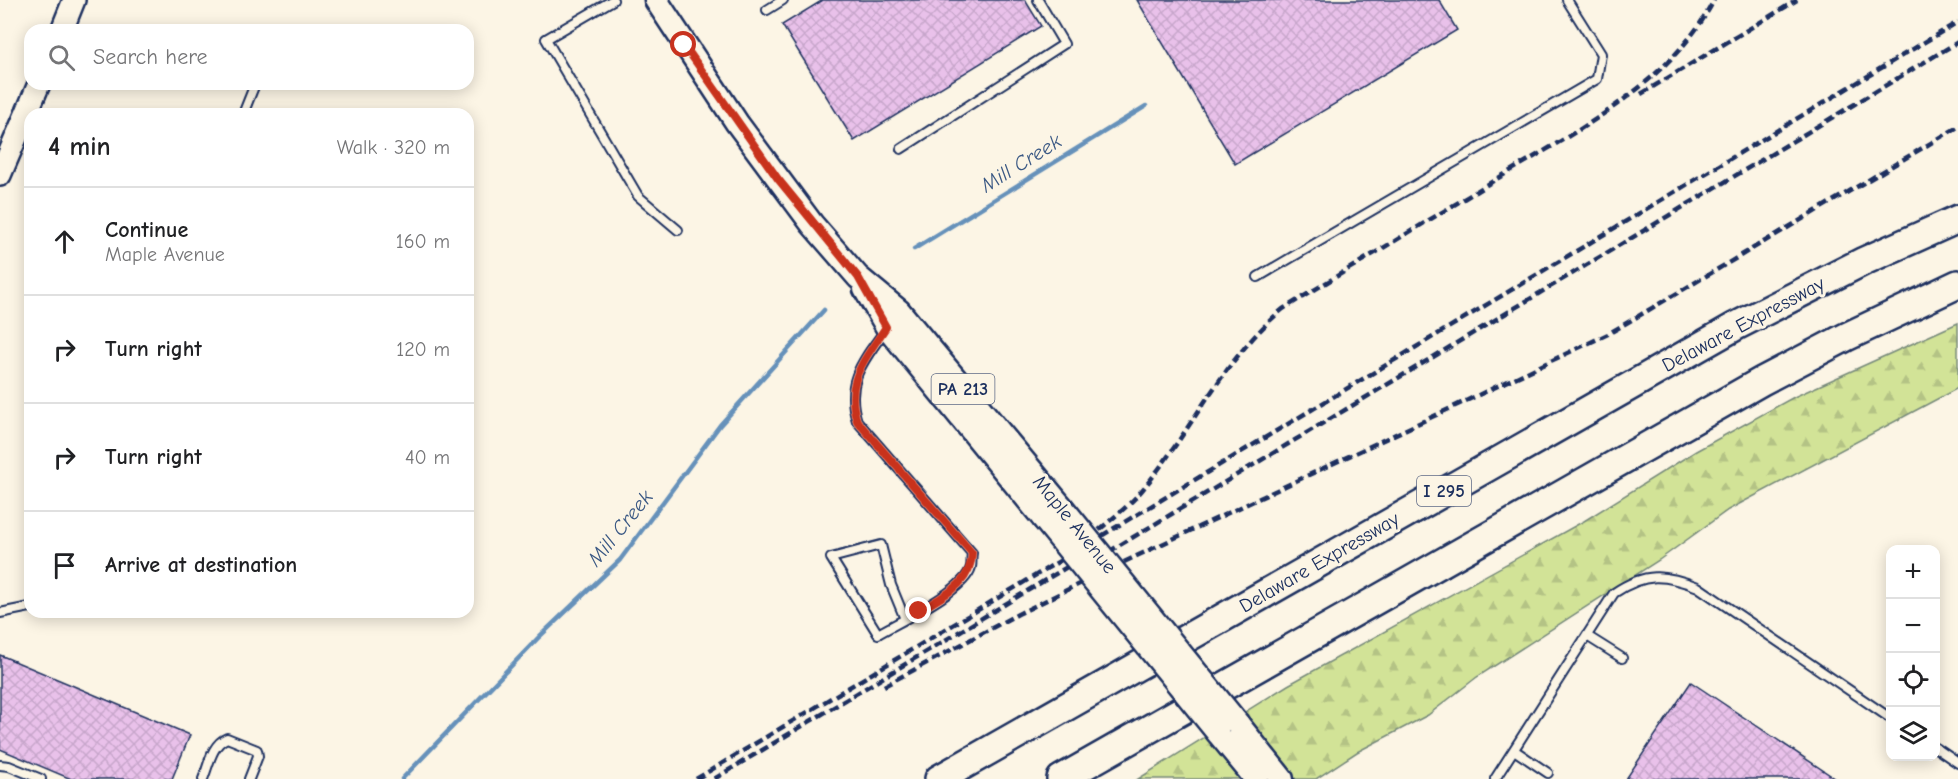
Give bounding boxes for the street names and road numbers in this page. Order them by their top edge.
street label: Delaware Expressway [1658,272,1828,377]
road number: PA 213 [932,374,994,404]
street label: Maple Avenue [1028,471,1121,578]
road number: I 295 [1417,476,1471,506]
street label: Delaware Expressway [1235,507,1403,618]

